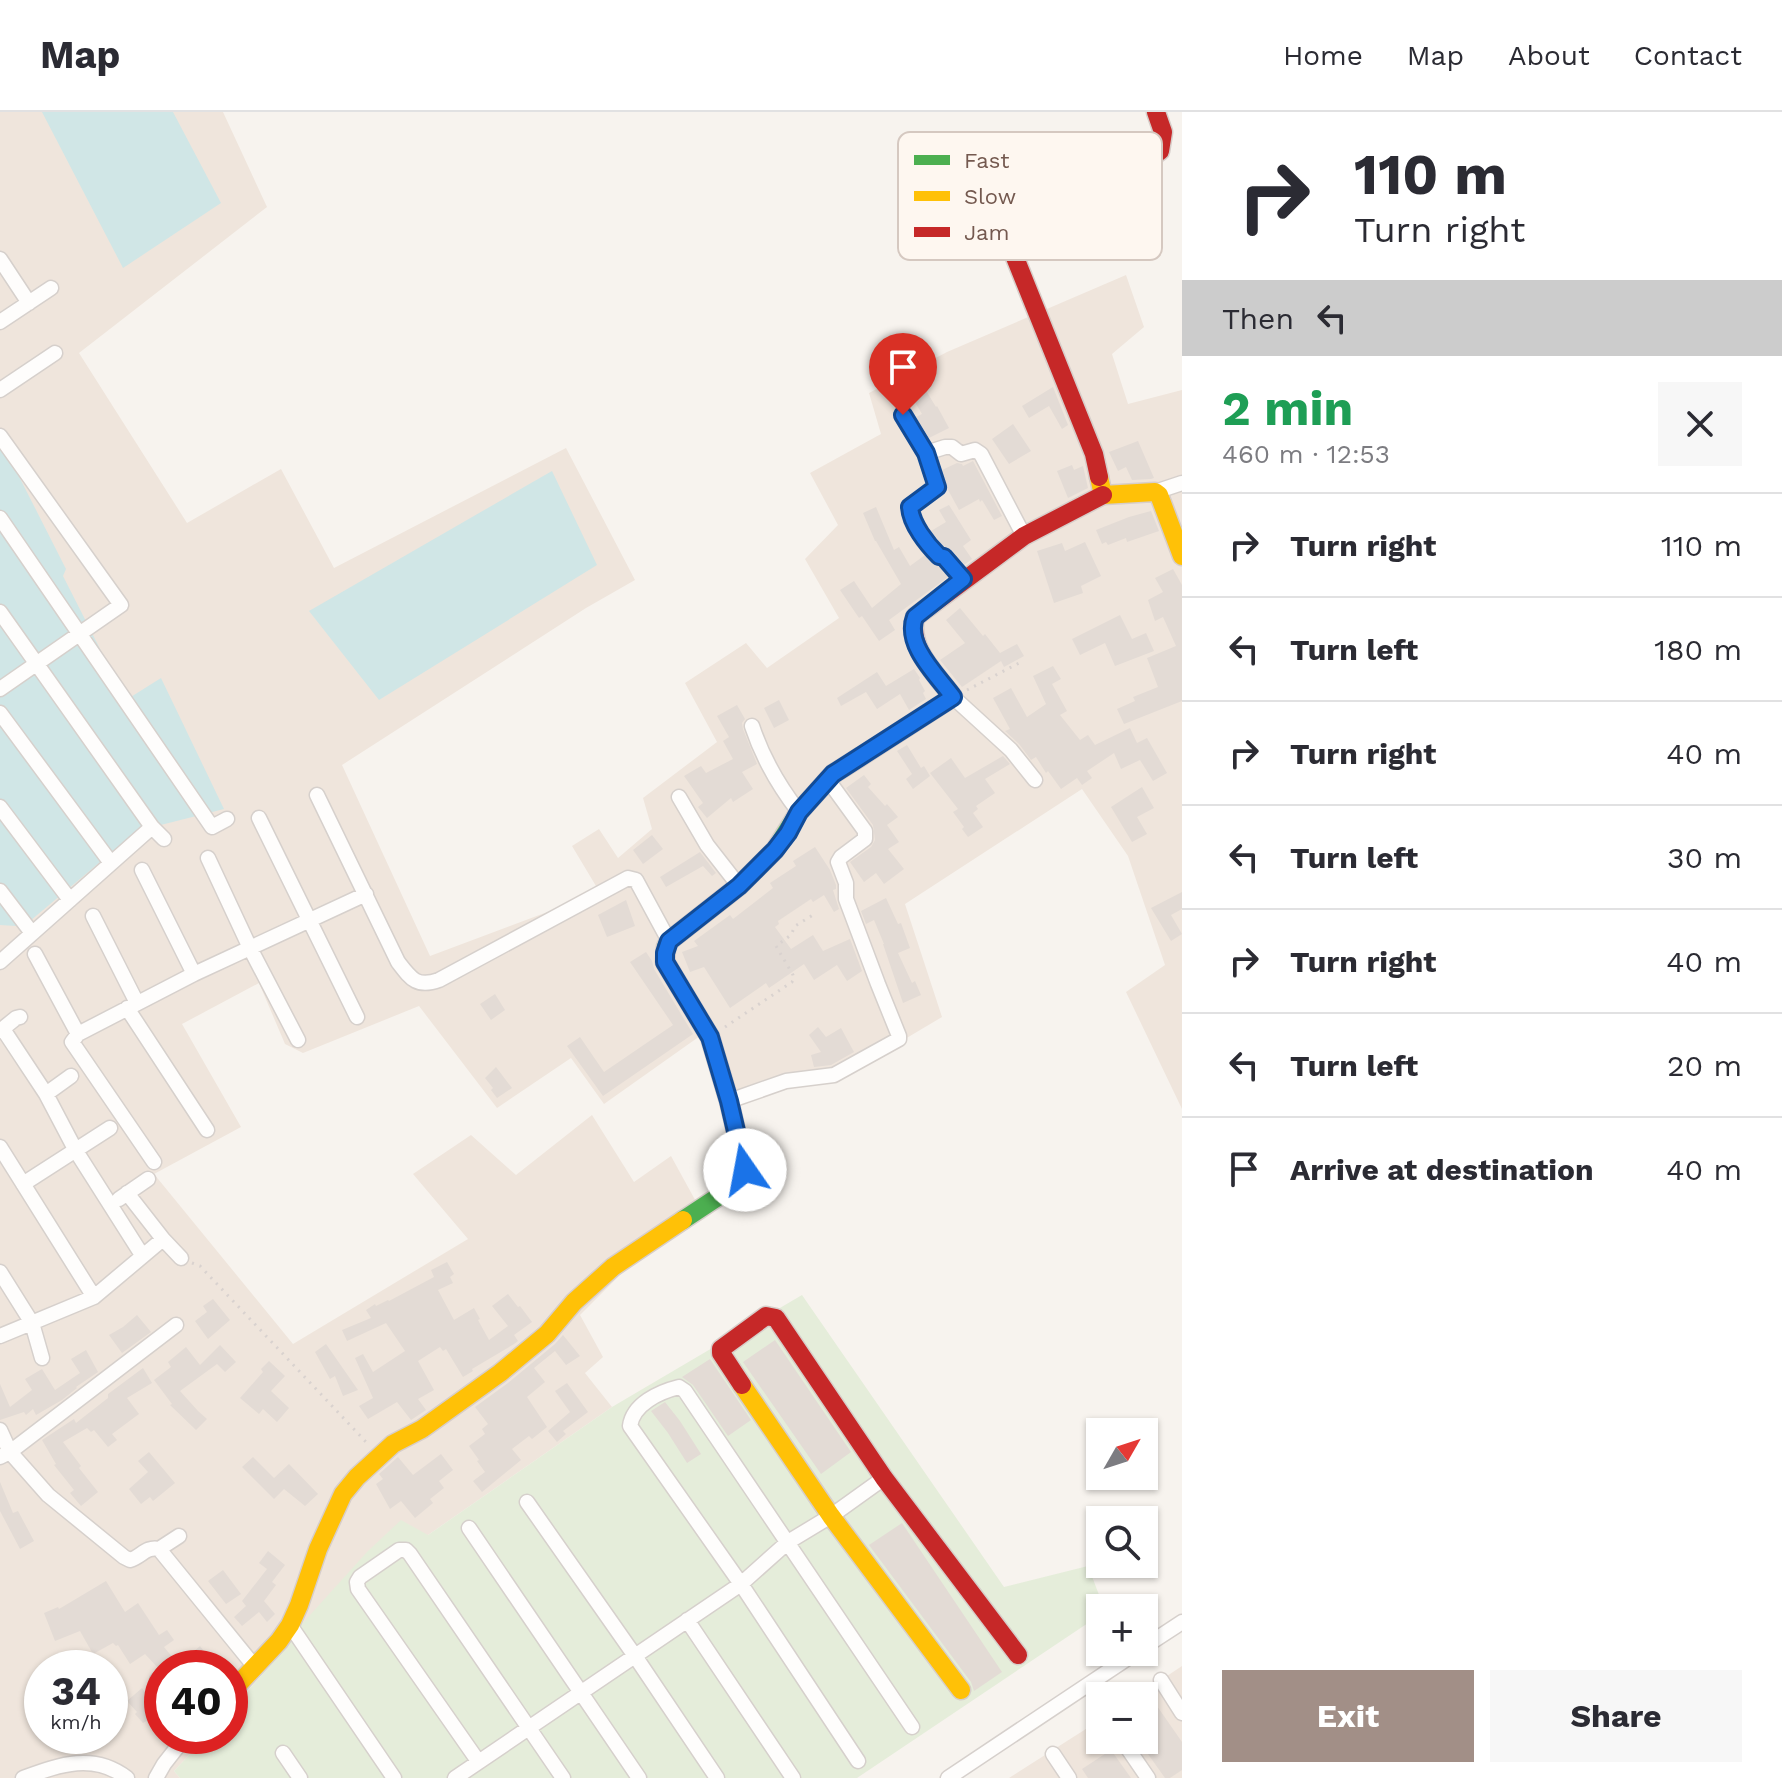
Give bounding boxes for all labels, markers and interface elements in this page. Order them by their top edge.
text: Map [40,33,120,77]
text: Home [1283,39,1363,72]
text: Map [1407,39,1464,72]
text: About [1508,39,1590,72]
text: Contact [1634,39,1742,72]
legend [898,132,1162,260]
text: 110 m [1354,142,1507,208]
icon: right [1222,144,1326,248]
text: Fast [964,148,1010,173]
text: Slow [964,184,1016,209]
text: Turn right [1354,209,1525,251]
text: Jam [964,220,1009,245]
icon: left [1310,296,1354,340]
text: Then [1222,301,1294,336]
pin [869,333,937,415]
icon: arrive [881,345,925,389]
text: 2 min [1222,380,1353,437]
button: close [1658,382,1742,466]
text: 460 m · 12:53 [1222,439,1390,469]
icon: right [1222,523,1266,567]
text: Turn right [1290,528,1436,563]
text: 110 m [1661,528,1742,563]
icon: left [1222,627,1266,671]
text: Turn left [1290,632,1418,667]
text: 180 m [1654,632,1742,667]
icon: right [1222,731,1266,775]
text: Turn right [1290,736,1436,771]
text: 40 m [1666,736,1742,771]
icon: left [1222,835,1266,879]
text: Turn left [1290,840,1418,875]
text: 30 m [1667,840,1742,875]
icon: right [1222,939,1266,983]
text: Turn right [1290,944,1436,979]
text: 40 m [1666,944,1742,979]
icon: left [1222,1043,1266,1087]
text: Turn left [1290,1048,1418,1083]
text: 20 m [1667,1048,1742,1083]
position arrow [703,1128,787,1212]
icon: arrive [1222,1147,1266,1191]
text: Arrive at destination [1290,1152,1594,1187]
text: 40 m [1666,1152,1742,1187]
north arrow [1086,1418,1158,1490]
map controls [1086,1418,1158,1754]
button: search [1086,1506,1158,1578]
button: + [1086,1594,1158,1666]
speed limit sign: 40 [144,1650,248,1754]
text: 34 [51,1668,101,1715]
button: Exit [1222,1670,1474,1762]
button: Share [1490,1670,1742,1762]
button: − [1086,1682,1158,1754]
text: km/h [50,1710,102,1734]

